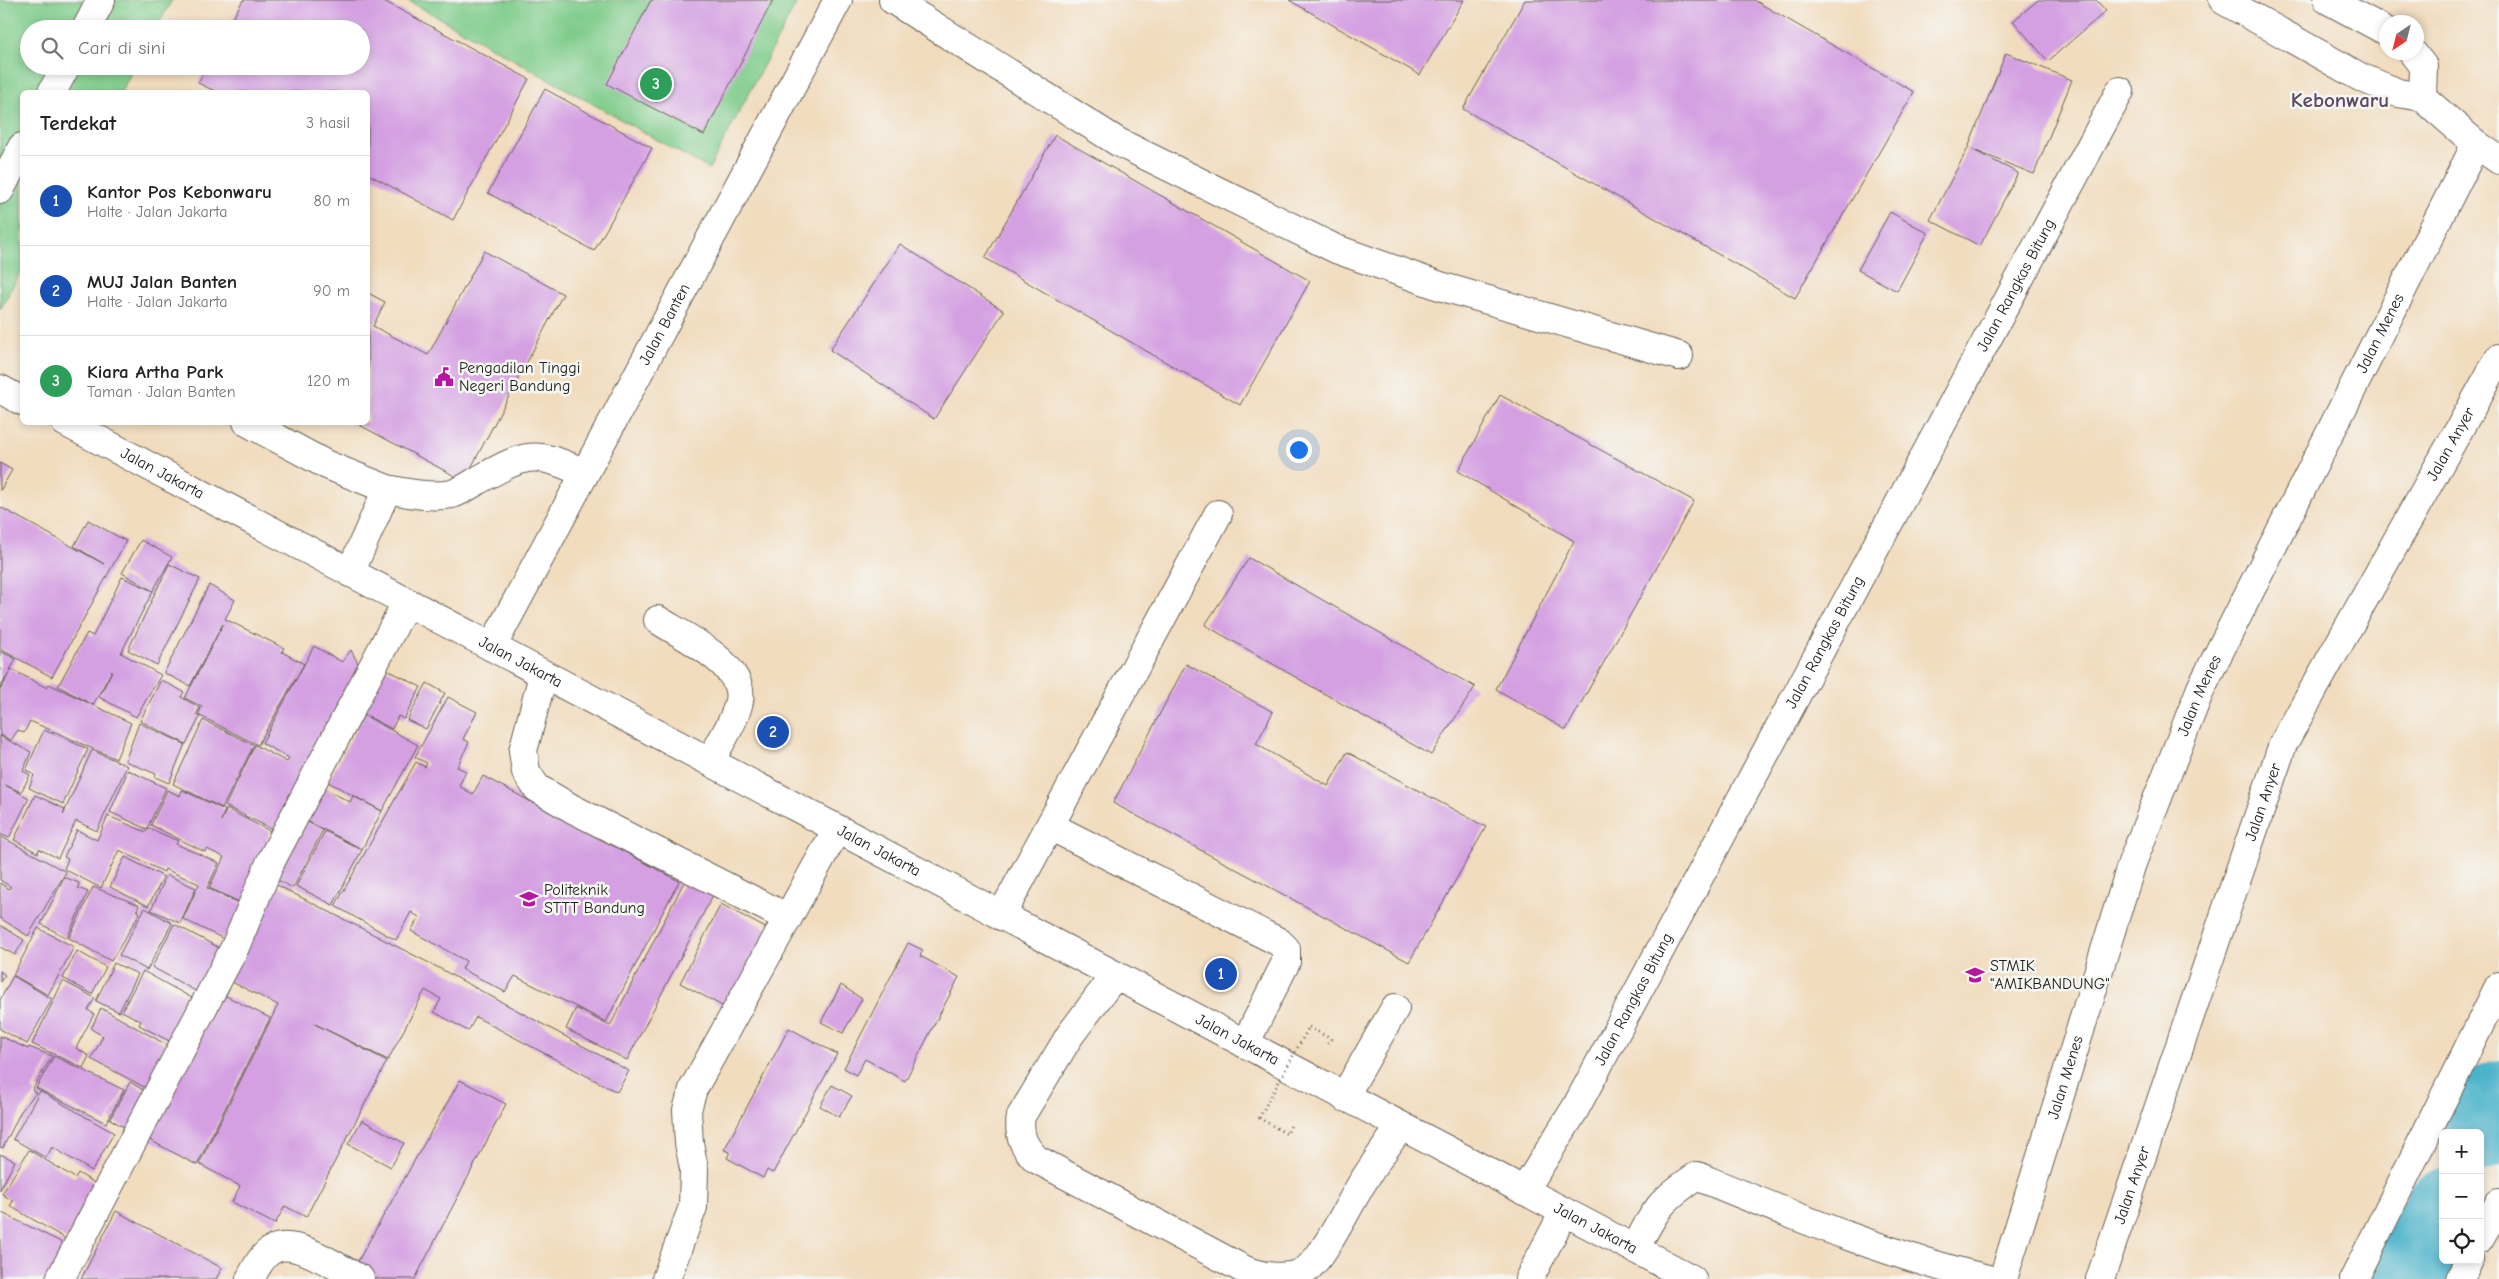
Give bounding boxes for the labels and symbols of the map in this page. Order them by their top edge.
north arrow [2379,15,2424,60]
pin: 3 [640,65,672,103]
district label: Kebonwaru [2291,88,2389,112]
street label: Jalan Rangkas Bitung [1973,216,2059,355]
street label: Jalan Banten [636,280,694,368]
street label: Jalan Menes [2353,290,2408,376]
place label: Pengadilan Tinggi Negeri Bandung [459,359,580,395]
public building icon: Pengadilan Tinggi Negeri Bandung [433,366,455,388]
street label: Jalan Anyer [2423,404,2479,484]
your location [1286,437,1312,463]
street label: Jalan Jakarta [118,444,207,503]
street label: Jalan Rangkas Bitung [1782,573,1868,712]
street label: Jalan Jakarta [476,633,565,691]
street label: Jalan Menes [2174,652,2225,739]
pin: 2 [757,713,789,751]
street label: Jalan Anyer [2241,760,2285,843]
street label: Jalan Jakarta [834,821,924,880]
place label: Politeknik STTT Bandung [544,881,645,917]
school or university icon: Politeknik STTT Bandung [518,888,540,910]
street label: Jalan Rangkas Bitung [1591,930,1677,1069]
pin: 1 [1205,955,1237,993]
place label: STMIK "AMIKBANDUNG" [1990,957,2110,993]
school or university icon: STMIK "AMIKBANDUNG" [1964,964,1986,986]
street label: Jalan Jakarta [1193,1010,1282,1069]
street label: Jalan Menes [2044,1033,2087,1121]
street label: Jalan Anyer [2110,1143,2154,1227]
street label: Jalan Jakarta [1551,1199,1640,1258]

